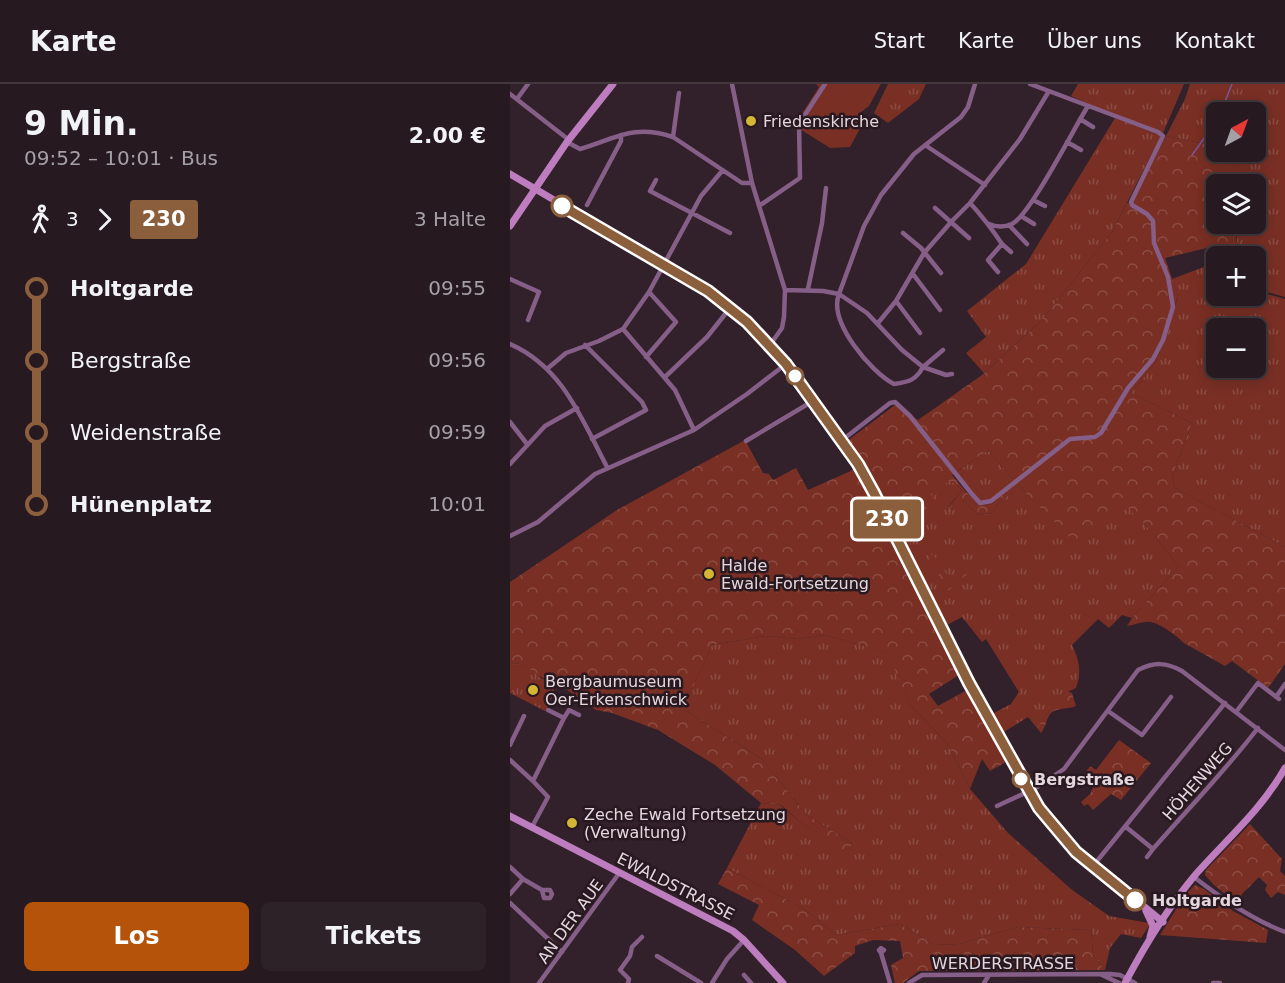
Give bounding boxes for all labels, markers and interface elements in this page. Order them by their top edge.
text: Karte [30,25,117,58]
text: Start [874,29,925,53]
text: Karte [958,29,1014,53]
text: Über uns [1047,29,1142,53]
text: Kontakt [1175,29,1255,53]
north arrow [1206,102,1266,162]
map controls [1206,102,1266,378]
text: 9 Min. [24,104,139,143]
place label: Friedenskirche [763,112,879,131]
marker: Friedenskirche [744,114,758,128]
text: 2.00 € [409,123,486,148]
text: 09:52 – 10:01 · Bus [24,146,218,170]
button: layers [1206,174,1266,234]
unlabelled marker [551,195,573,217]
icon: walk [24,203,57,236]
icon: forward [88,203,121,236]
text: 3 [66,207,79,231]
text: 230 [142,207,186,231]
text: 3 Halte [414,207,486,231]
button: + [1206,246,1266,306]
text: Holtgarde [70,276,194,301]
text: 09:55 [428,276,486,300]
button: − [1206,318,1266,378]
text: Bergstraße [70,348,191,373]
text: 09:56 [428,348,486,372]
unlabelled marker [786,367,804,385]
text: Weidenstraße [70,420,222,445]
text: 09:59 [428,420,486,444]
text: Hünenplatz [70,492,212,517]
text: 10:01 [428,492,486,516]
line badge: 230 [852,500,922,538]
text: 230 [865,507,909,531]
place label: Halde Ewald-Fortsetzung [721,556,869,593]
marker: Halde Ewald-Fortsetzung [702,567,716,581]
place label: Bergbaumuseum Oer-Erkenschwick [545,672,688,709]
marker: Bergbaumuseum Oer-Erkenschwick [526,683,540,697]
street label: HÖHENWEG [1158,738,1236,824]
marker: Bergstraße [1012,770,1030,788]
place label: Bergstraße [1034,770,1135,789]
place label: Zeche Ewald Fortsetzung (Verwaltung) [584,805,786,842]
marker: Zeche Ewald Fortsetzung (Verwaltung) [565,816,579,830]
street label: EWALDSTRASSE [614,849,738,924]
street label: AN DER AUE [534,875,607,967]
marker: Holtgarde [1124,889,1146,911]
place label: Holtgarde [1152,891,1242,910]
button: Los [24,902,249,971]
button: Tickets [261,902,486,971]
street label: WERDERSTRASSE [932,954,1074,973]

